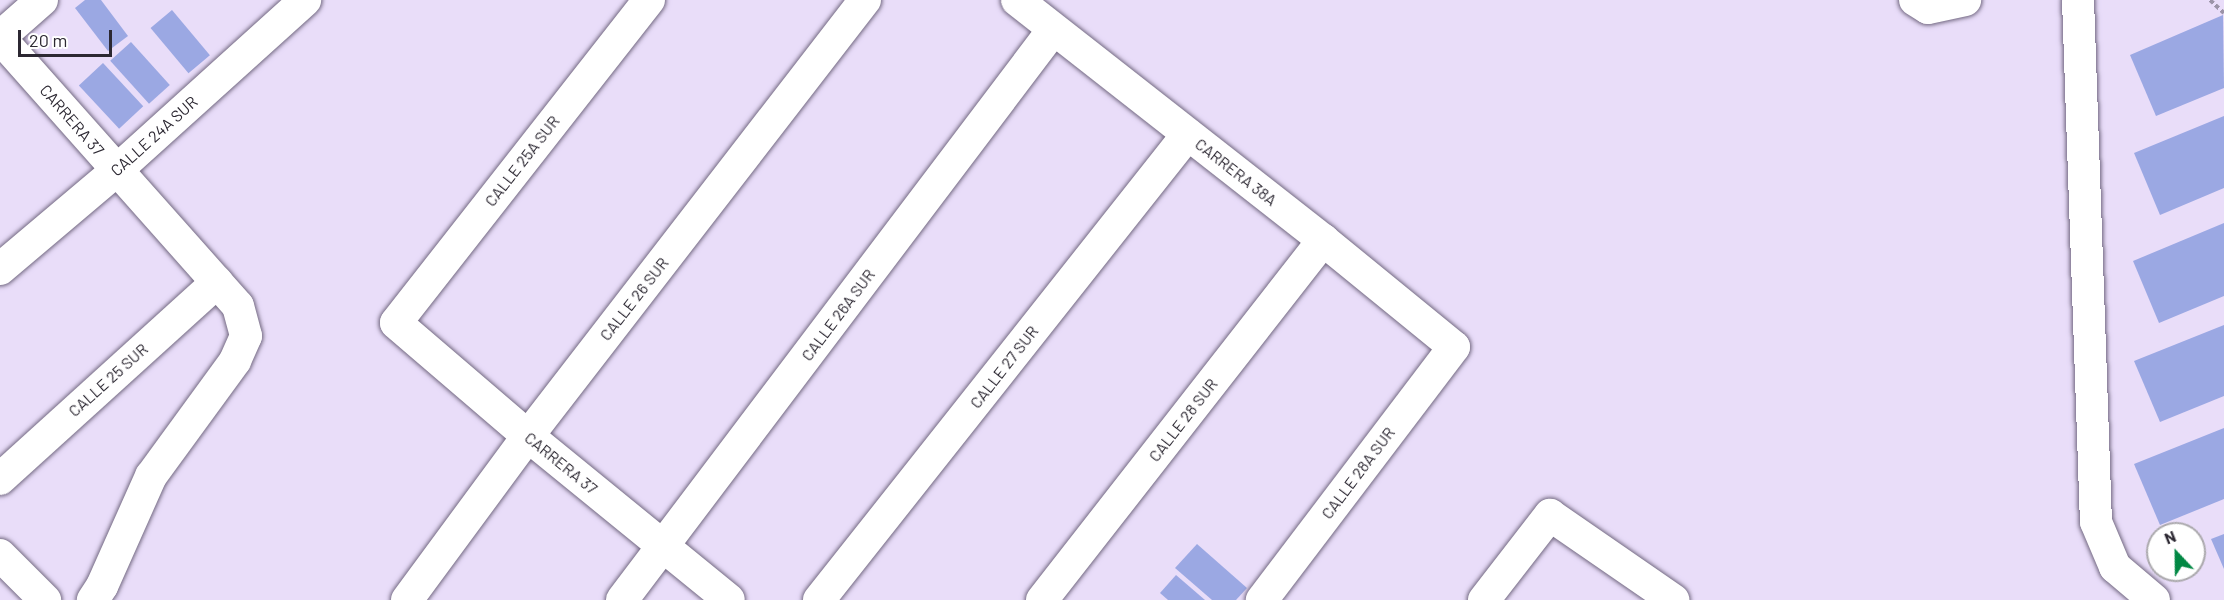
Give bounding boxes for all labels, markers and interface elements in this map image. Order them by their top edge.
scale bar [21,18,116,56]
text: 20 m [29,29,67,51]
street label: CARRERA 37 [36,81,108,159]
street label: CALLE 24A SUR [107,92,201,180]
street label: CALLE 25A SUR [481,112,563,210]
street label: CARRERA 38A [1191,134,1281,210]
street label: CALLE 26 SUR [596,254,672,344]
street label: CALLE 26A SUR [797,265,879,365]
street label: CALLE 27 SUR [966,322,1042,412]
street label: CALLE 25 SUR [64,339,152,421]
street label: CALLE 28 SUR [1145,375,1221,465]
street label: CALLE 28A SUR [1317,423,1399,523]
street label: CARRERA 37 [521,428,601,498]
north arrow [2146,522,2206,582]
text: N [2161,526,2178,548]

